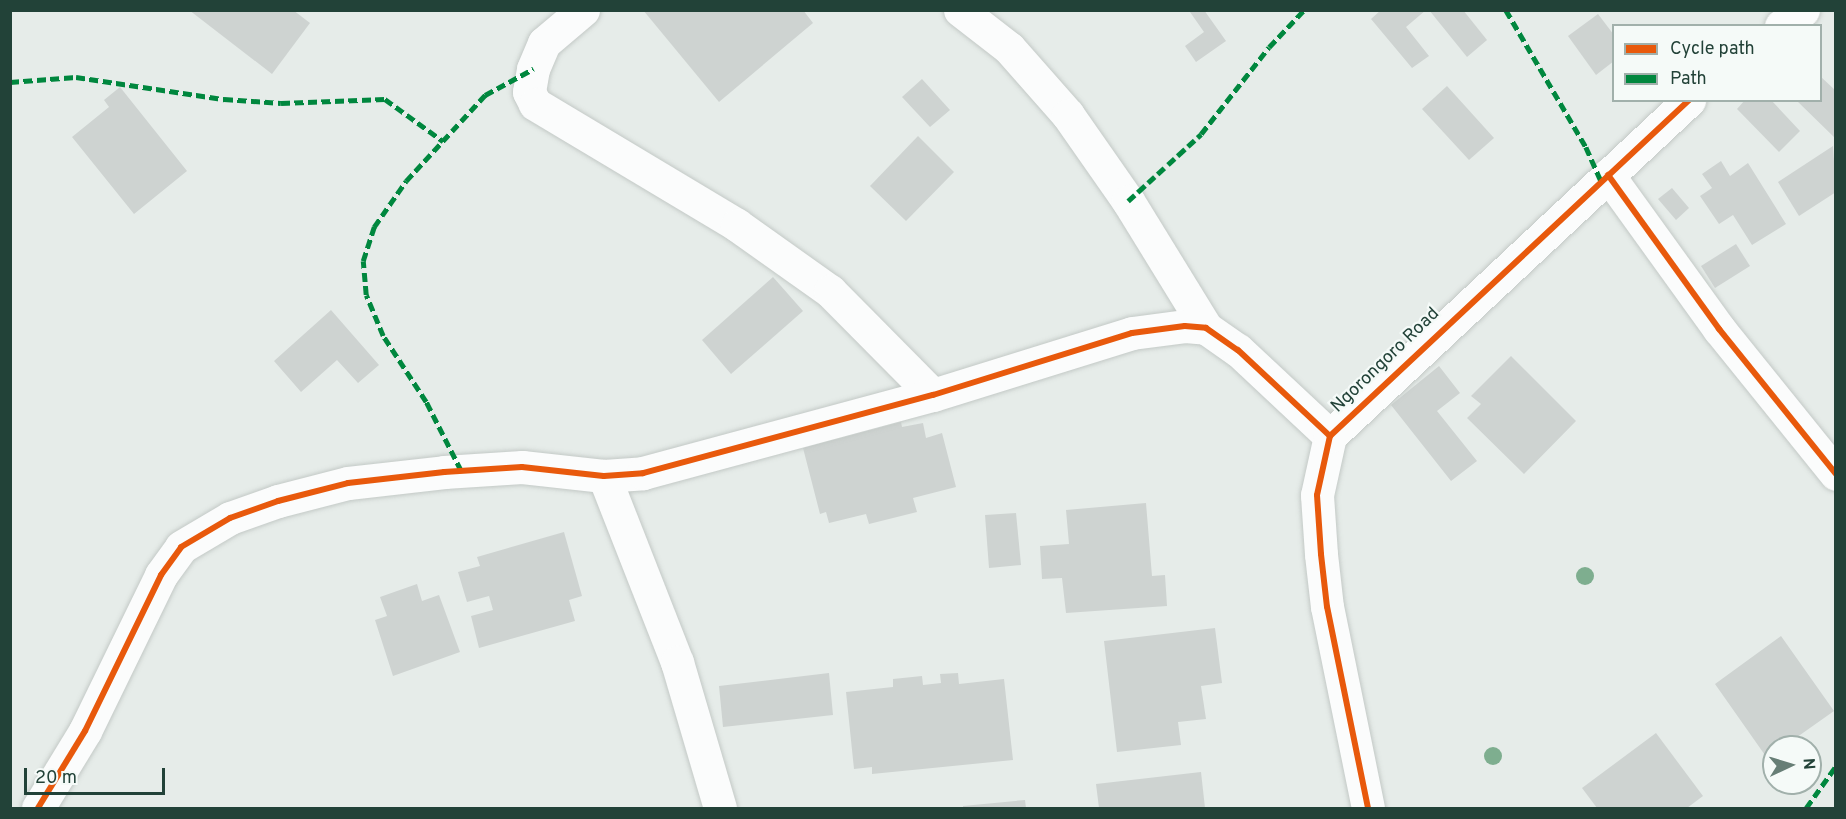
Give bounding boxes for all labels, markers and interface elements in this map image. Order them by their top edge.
legend [1612,24,1822,102]
text: Cycle path [1670,38,1755,61]
text: Path [1670,68,1707,91]
street label: Ngorongoro Road [1327,304,1445,418]
north arrow [1762,735,1822,795]
scale bar [27,756,168,794]
text: N [1798,757,1818,770]
text: 20 m [35,767,77,790]

